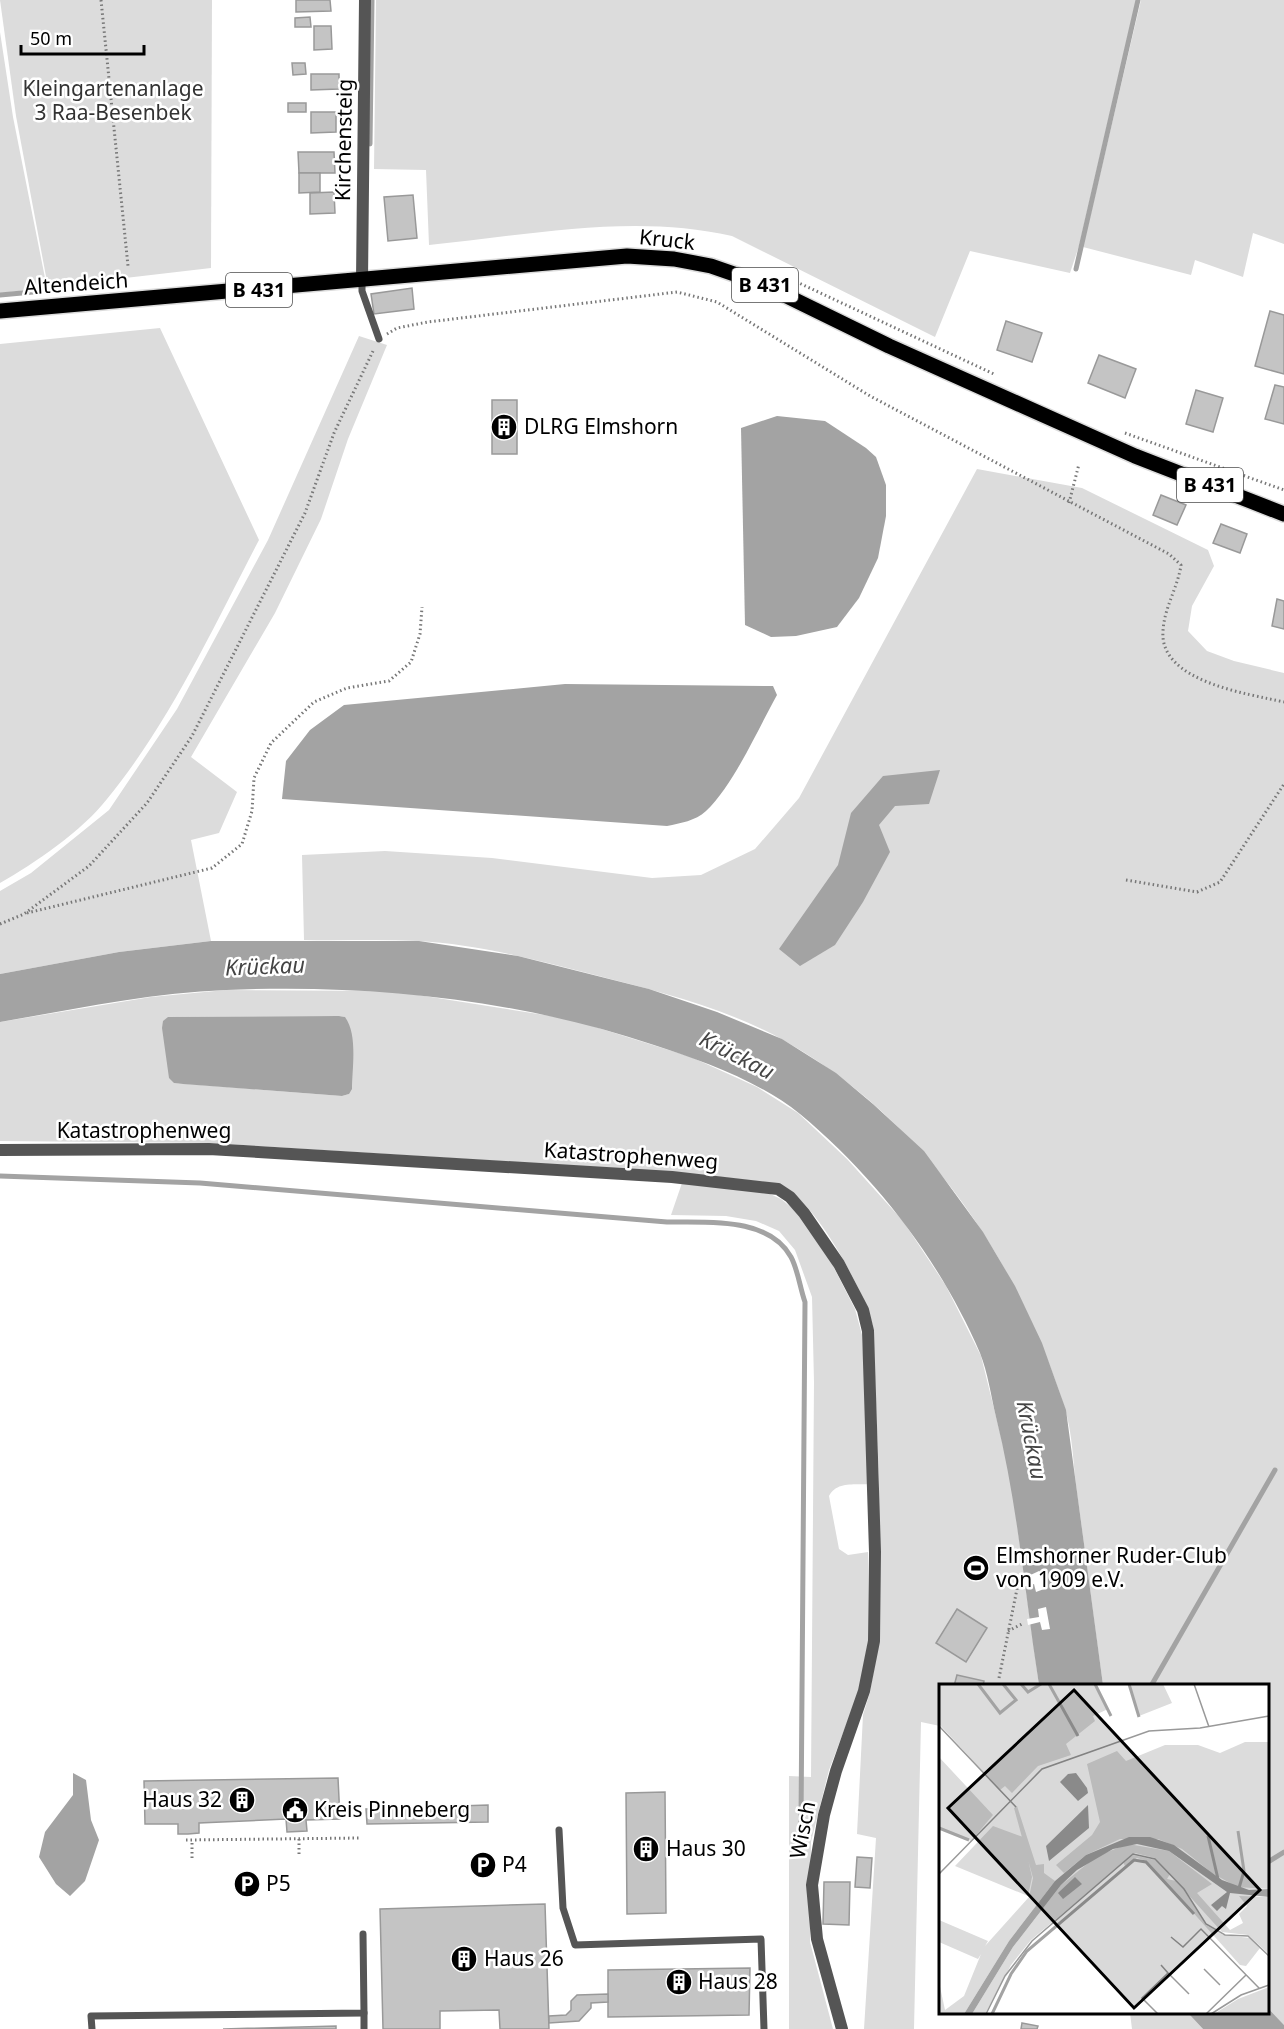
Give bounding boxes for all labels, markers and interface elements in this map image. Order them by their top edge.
scale bar [21,18,144,56]
text: 50 m [30,26,72,50]
park label: Kleingartenanlage 3 Raa-Besenbek [22,74,204,126]
street label: Kirchensteig [328,79,358,201]
street label: Kruck [638,222,697,256]
street label: Altendeich [23,265,129,301]
road number: B 431 [732,268,798,302]
road number: B 431 [226,273,292,307]
building icon: DLRG Elmshorn [489,412,519,442]
place label: DLRG Elmshorn [524,412,678,440]
road number: B 431 [1177,468,1243,502]
water label: Krückau [224,949,306,981]
water label: Krückau [695,1023,780,1086]
street label: Katastrophenweg [57,1116,231,1144]
street label: Katastrophenweg [543,1135,719,1175]
water label: Krückau [1011,1398,1055,1482]
place label: Elmshorner Ruder-Club von 1909 e.V. [996,1541,1227,1593]
sports icon: Elmshorner Ruder-Club von 1909 e.V. [961,1553,991,1583]
inset map [939,1684,1269,2014]
place label: Haus 32 [142,1785,222,1813]
building icon: Haus 32 [227,1785,257,1815]
public building icon: Kreis Pinneberg [280,1795,310,1825]
place label: Kreis Pinneberg [314,1795,470,1823]
street label: Wisch [783,1799,821,1861]
building icon: Haus 30 [631,1834,661,1864]
place label: Haus 30 [666,1834,746,1862]
parking icon: P4 [468,1850,498,1880]
place label: P4 [502,1850,527,1878]
parking icon: P5 [232,1869,262,1899]
place label: P5 [266,1869,291,1897]
building icon: Haus 26 [449,1944,479,1974]
place label: Haus 26 [484,1944,564,1972]
building icon: Haus 28 [664,1967,694,1997]
place label: Haus 28 [698,1967,778,1995]

